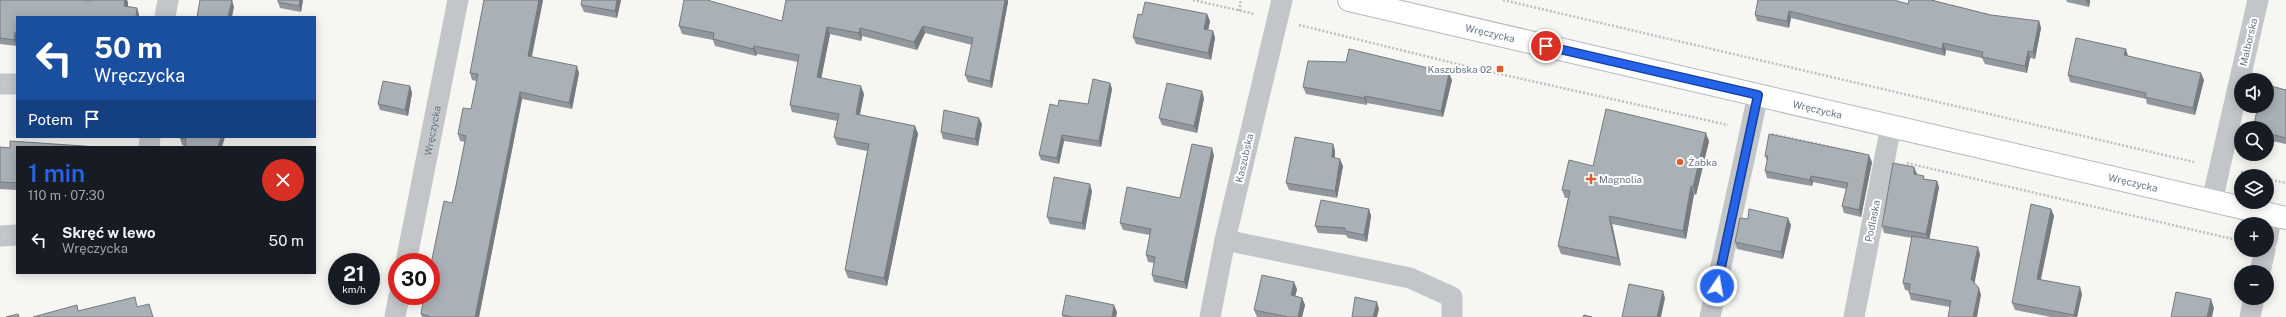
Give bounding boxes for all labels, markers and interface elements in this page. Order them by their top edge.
street label: Malborska [2237,17,2259,67]
street label: Wręczycka [1464,21,1516,44]
pin [1529,29,1563,63]
text: 50 m [94,31,162,64]
icon: left [28,32,80,84]
icon: arrive [1535,35,1557,57]
place label: Kaszubska 02 [1428,63,1492,75]
marker: Kaszubska 02 [1495,64,1505,74]
text: Wręczycka [94,65,185,86]
map controls [2234,73,2274,305]
button: sound [2234,73,2274,113]
street label: Wręczycka [1791,97,1844,121]
street label: Wręczycka [421,105,443,157]
icon: arrive [81,108,103,130]
text: Potem [28,111,73,128]
button: search [2234,121,2274,161]
street label: Kaszubska [1233,132,1255,184]
place label: Żabka [1688,156,1717,168]
marker: Żabka [1675,157,1685,167]
text: 1 min [28,159,85,187]
button: close [262,159,304,201]
button: layers [2234,169,2274,209]
street label: Wręczycka [2107,171,2159,194]
place label: Magnolia [1599,173,1642,185]
marker: Magnolia [1586,174,1596,184]
text: 110 m · 07:30 [28,188,105,203]
street label: Podlaska [1862,199,1882,243]
button: + [2234,217,2274,257]
text: Skręć w lewo [62,224,156,241]
icon: left [28,229,50,251]
text: 50 m [269,232,304,249]
text: Wręczycka [62,241,128,256]
speed limit sign: 30 [388,253,440,305]
text: 21 [343,262,365,286]
position arrow [1696,265,1738,307]
button: − [2234,265,2274,305]
text: km/h [342,283,366,295]

